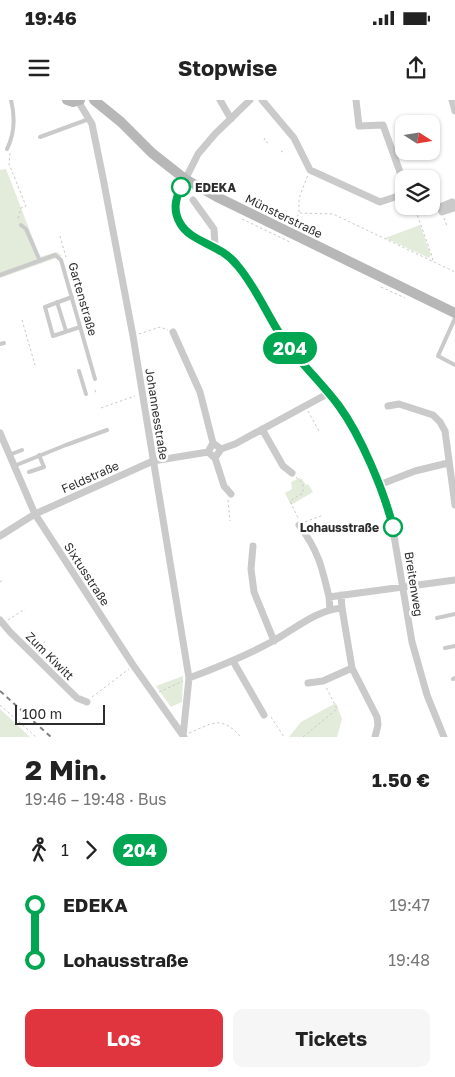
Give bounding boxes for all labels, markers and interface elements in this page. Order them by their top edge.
text: 19:46 [25,6,77,29]
icon: menu [25,54,53,82]
text: Stopwise [178,54,277,81]
icon: share [402,54,430,82]
north arrow [395,115,440,160]
map controls [395,115,440,215]
button: layers [395,170,440,215]
marker: EDEKA [171,177,191,197]
place label: EDEKA [195,180,236,195]
street label: Münsterstraße [243,191,325,241]
street label: Gartenstraße [65,261,101,337]
line badge: 204 [261,332,319,364]
text: 204 [273,337,307,359]
street label: Johannesstraße [142,367,172,461]
street label: Feldstraße [59,458,121,496]
marker: Lohausstraße [383,517,403,537]
place label: Lohausstraße [300,520,379,535]
street label: Sixtusstraße [61,539,113,609]
street label: Breitenweg [401,550,427,618]
street label: Zum Kiwitt [23,629,77,683]
scale bar [15,702,105,725]
text: 100 m [22,705,62,722]
text: 2 Min. [25,753,108,786]
text: 1.50 € [372,768,430,791]
text: 19:46 – 19:48 · Bus [25,789,167,809]
icon: walk [25,836,53,864]
icon: forward [77,836,105,864]
text: 204 [123,839,157,861]
text: 1 [61,840,69,860]
text: EDEKA [63,893,128,916]
text: 19:47 [390,895,430,915]
text: Lohausstraße [63,948,189,971]
text: 19:48 [388,950,430,970]
button: Los [25,1009,223,1067]
button: Tickets [233,1009,430,1067]

